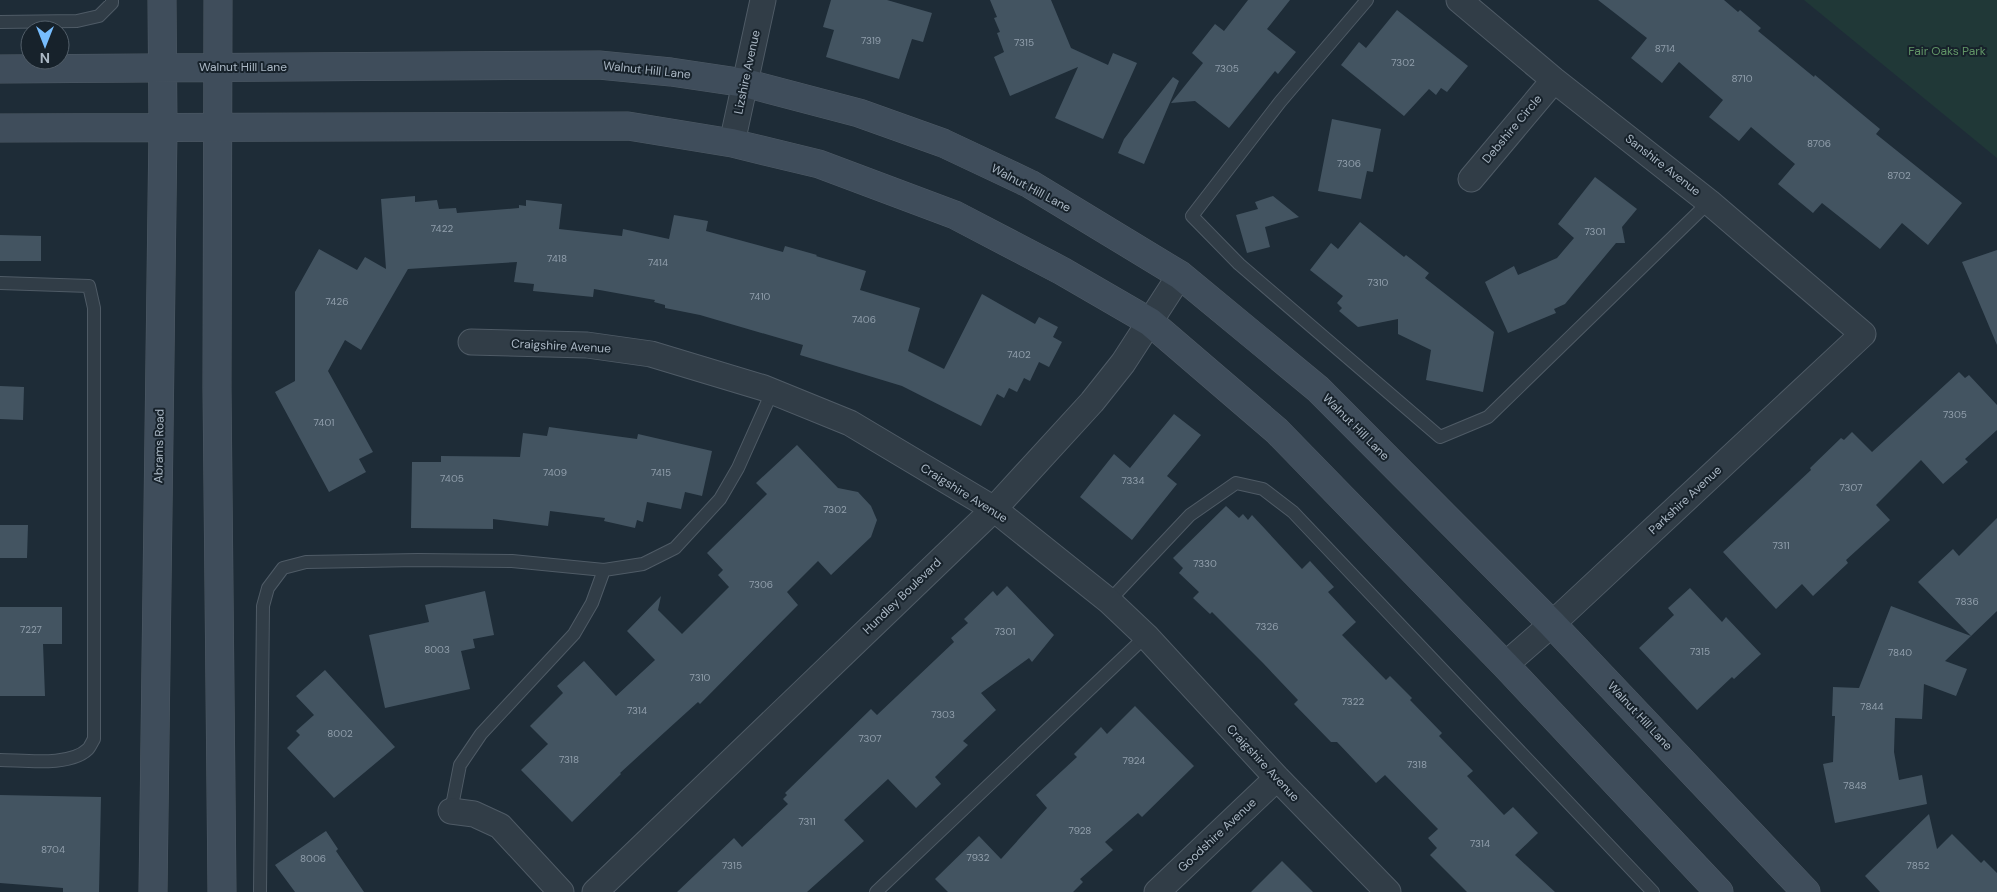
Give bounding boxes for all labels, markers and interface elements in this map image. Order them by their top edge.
north arrow [20,20,70,70]
street label: Lizshire Avenue [730,28,764,115]
house number: 7319 [861,34,881,47]
house number: 7315 [1014,36,1034,49]
house number: 8714 [1655,42,1675,55]
park label: Fair Oaks Park [1908,43,1986,59]
text: N [40,49,50,67]
house number: 7302 [1391,56,1415,69]
street label: Walnut Hill Lane [602,57,692,83]
street label: Walnut Hill Lane [199,59,287,75]
house number: 7305 [1215,62,1239,75]
house number: 8710 [1731,72,1753,85]
street label: Debshire Circle [1479,91,1545,167]
street label: Sanshire Avenue [1622,131,1704,199]
house number: 8706 [1807,137,1831,150]
house number: 7306 [1337,157,1361,170]
street label: Walnut Hill Lane [988,160,1074,216]
house number: 8702 [1887,169,1911,182]
house number: 7422 [431,222,453,235]
house number: 7301 [1585,225,1605,238]
house number: 7418 [547,252,567,265]
house number: 7414 [648,256,668,269]
house number: 7310 [1368,276,1389,289]
house number: 7410 [750,290,771,303]
house number: 7426 [326,295,348,308]
house number: 7406 [852,313,876,326]
street label: Craigshire Avenue [511,335,612,357]
house number: 7402 [1007,348,1031,361]
street label: Walnut Hill Lane [1319,390,1393,464]
house number: 7305 [1943,408,1967,421]
street label: Abrams Road [150,409,168,483]
house number: 7401 [314,416,334,429]
street label: Craigshire Avenue [917,460,1011,526]
street label: Parkshire Avenue [1645,462,1725,538]
house number: 7409 [543,466,567,479]
house number: 7415 [651,466,671,479]
house number: 7405 [440,472,464,485]
house number: 7334 [1122,474,1144,487]
house number: 7307 [1839,481,1863,494]
house number: 7302 [823,503,847,516]
house number: 7311 [1772,539,1790,552]
street label: Hundley Boulevard [859,554,945,638]
house number: 7330 [1193,557,1217,570]
house number: 7306 [749,578,773,591]
house number: 7836 [1955,595,1979,608]
house number: 7326 [1255,620,1279,633]
house number: 7227 [20,623,42,636]
house number: 7301 [995,625,1015,638]
house number: 8003 [424,643,450,656]
house number: 7315 [1690,645,1710,658]
house number: 7840 [1888,646,1912,659]
house number: 7310 [690,671,711,684]
street label: Walnut Hill Lane [1604,678,1676,754]
house number: 7322 [1342,695,1364,708]
house number: 7844 [1860,700,1884,713]
house number: 7314 [627,704,647,717]
house number: 7303 [931,708,955,721]
street label: Craigshire Avenue [1223,721,1303,805]
house number: 8002 [327,727,353,740]
house number: 7307 [858,732,882,745]
house number: 7318 [559,753,579,766]
house number: 7924 [1123,754,1145,767]
house number: 7318 [1407,758,1427,771]
house number: 7848 [1843,779,1867,792]
street label: Goodshire Avenue [1174,794,1260,876]
house number: 7311 [798,815,816,828]
house number: 7928 [1069,824,1091,837]
house number: 7314 [1470,837,1490,850]
house number: 8704 [41,843,65,856]
house number: 7932 [967,851,990,864]
house number: 8006 [300,852,326,865]
house number: 7315 [722,859,742,872]
house number: 7852 [1907,859,1930,872]

